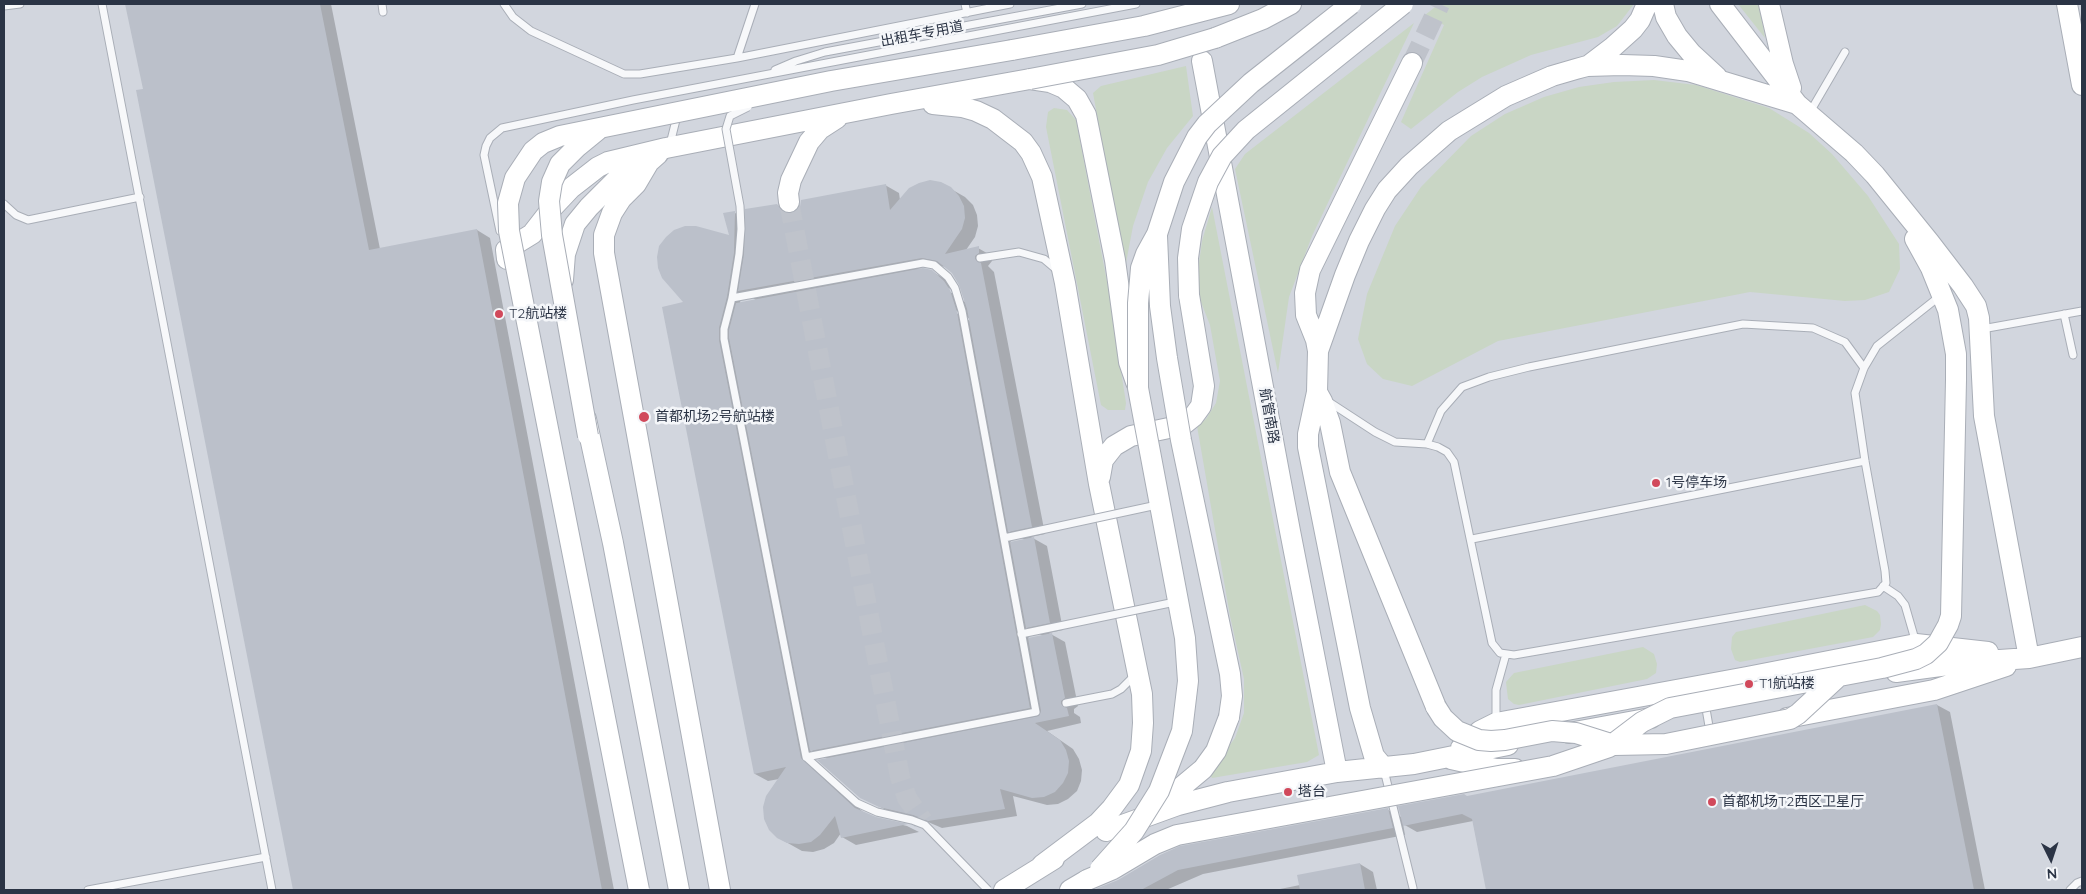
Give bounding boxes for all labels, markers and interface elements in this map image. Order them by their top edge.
street label: 出租车专用道 [879,18,965,50]
place label: T2航站楼 [509,306,567,322]
marker: T2航站楼 [493,308,505,320]
street label: 航管南路 [1256,387,1282,445]
place label: 首都机场2号航站楼 [655,409,775,425]
marker: 首都机场2号航站楼 [637,410,651,424]
place label: 1号停车场 [1666,475,1727,491]
marker: 1号停车场 [1650,477,1662,489]
place label: T1航站楼 [1759,676,1815,692]
marker: T1航站楼 [1743,678,1755,690]
place label: 塔台 [1298,784,1326,800]
marker: 塔台 [1282,786,1294,798]
place label: 首都机场T2西区卫星厅 [1722,794,1864,810]
marker: 首都机场T2西区卫星厅 [1706,796,1718,808]
north arrow [2026,834,2076,884]
text: N [2046,865,2058,883]

